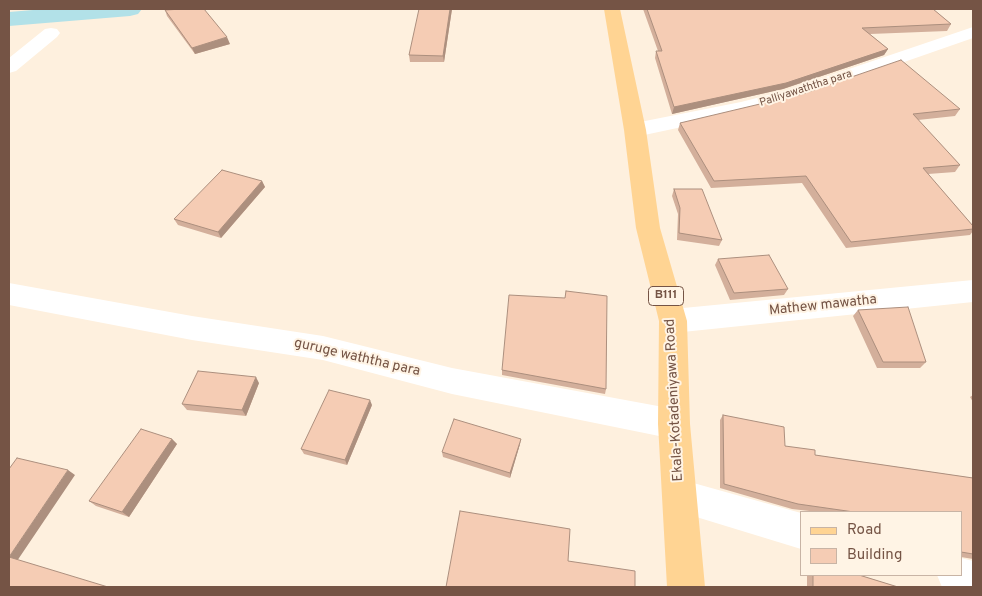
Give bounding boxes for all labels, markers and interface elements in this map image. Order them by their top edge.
street label: Palliyawaththa para [758,68,854,110]
road number: B111 [648,286,684,306]
street label: Mathew mawatha [768,292,878,320]
street label: Ekala-Kotadeniyawa Road [662,318,688,482]
street label: guruge waththa para [292,335,422,381]
legend [800,511,962,576]
text: Road [847,521,882,540]
text: Building [847,546,902,565]

